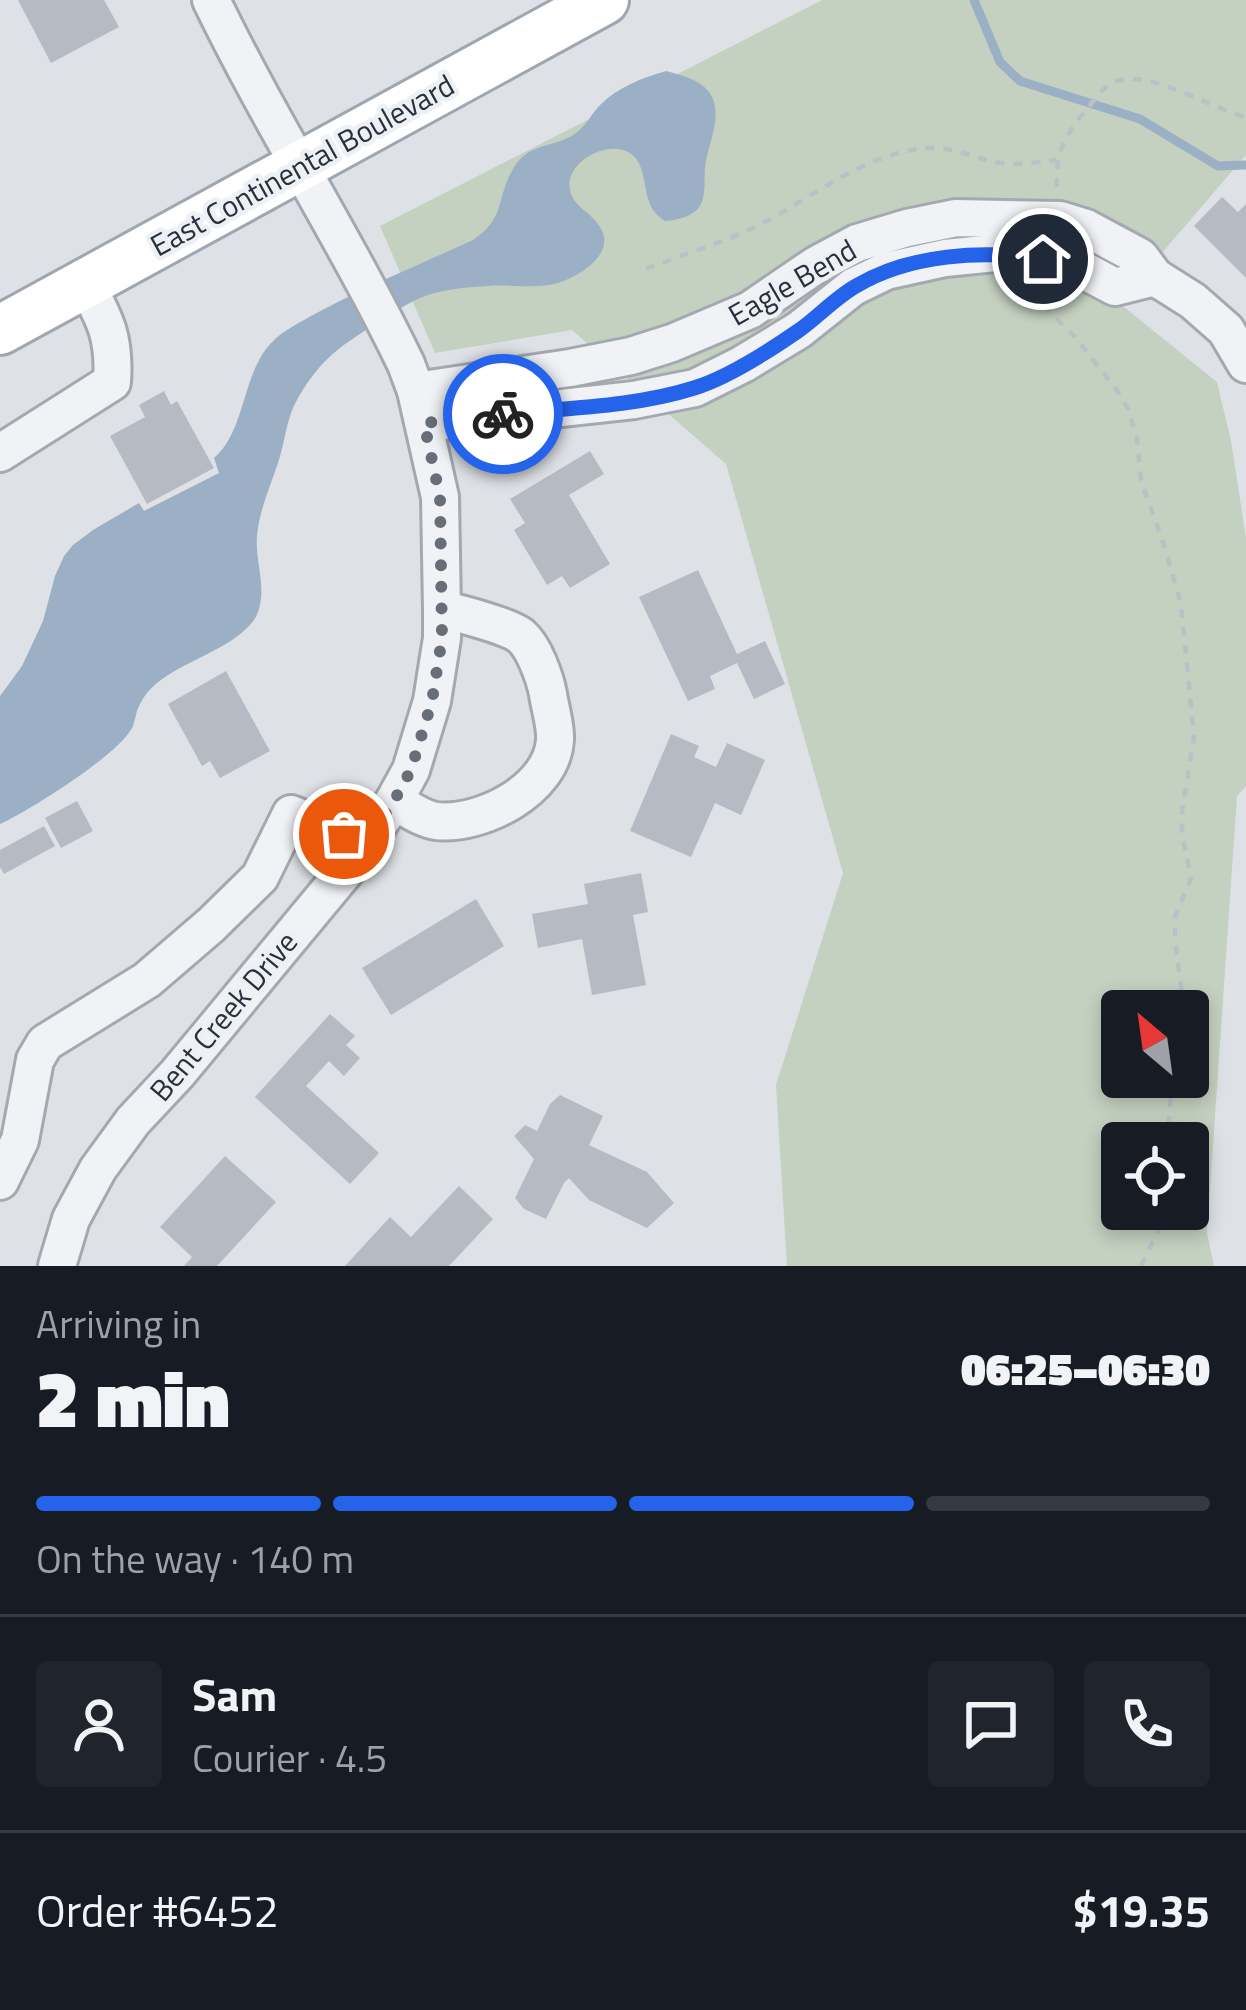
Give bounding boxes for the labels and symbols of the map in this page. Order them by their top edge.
street label: East Continental Boulevard [142,62,462,268]
pin [992,208,1094,310]
street label: Eagle Bend [719,227,865,337]
courier [443,354,563,474]
pin [293,783,395,885]
street label: Bent Creek Drive [138,921,308,1111]
north arrow [1101,990,1209,1098]

